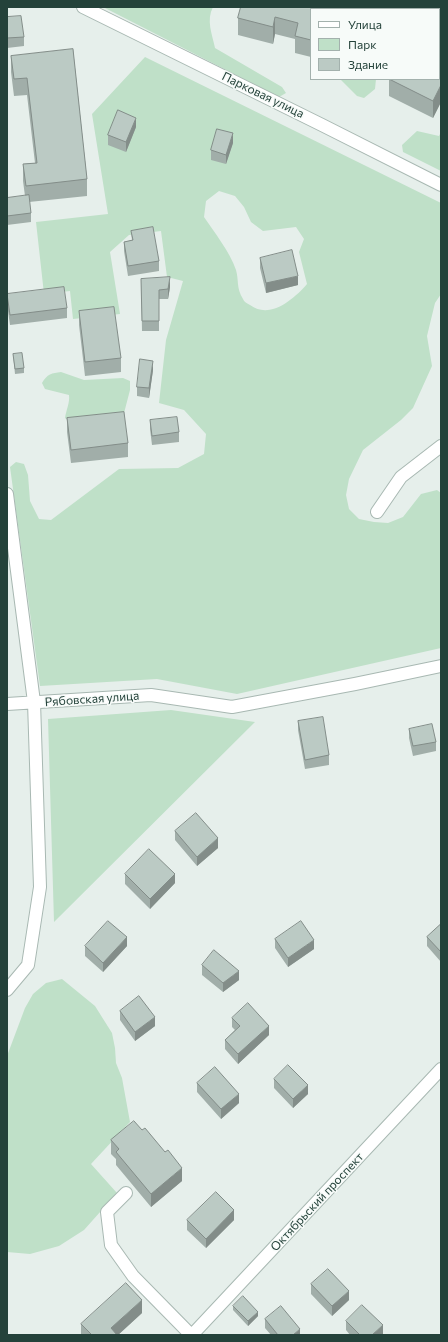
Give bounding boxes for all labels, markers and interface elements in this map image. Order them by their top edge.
legend [310,8,440,80]
text: Улица [348,17,382,31]
text: Парк [348,37,377,51]
text: Здание [348,57,388,71]
street label: Парковая улица [220,69,306,121]
street label: Рябовская улица [44,689,140,709]
street label: Октябрьский проспект [268,1150,366,1254]

